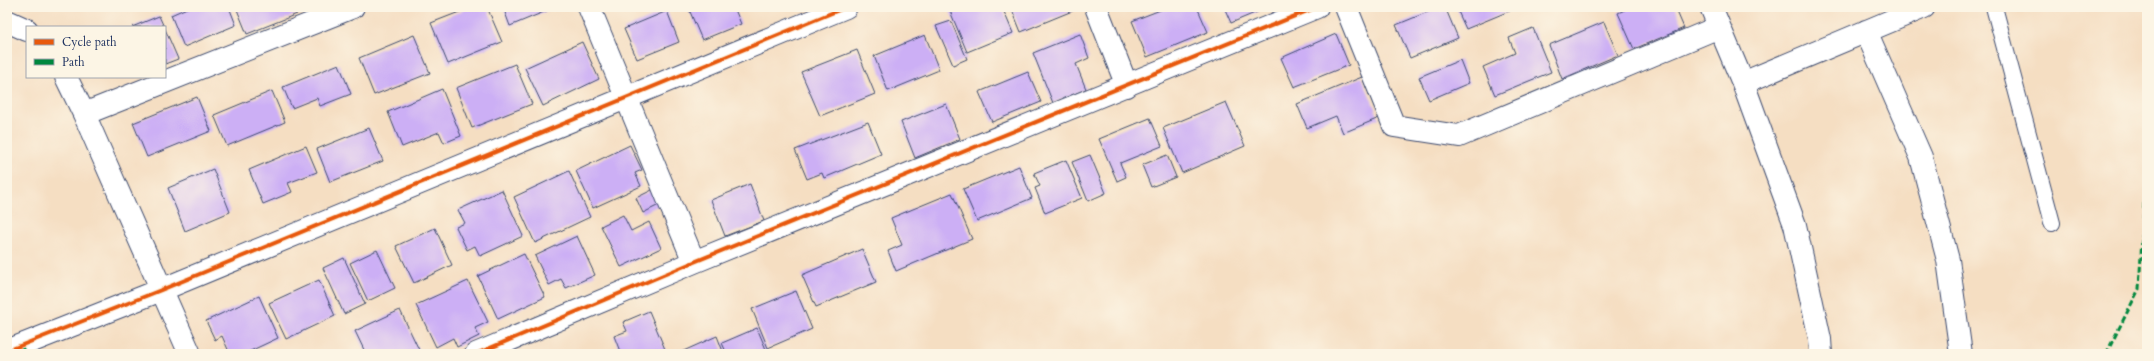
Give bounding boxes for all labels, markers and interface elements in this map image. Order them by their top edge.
legend [26,26,166,78]
text: Cycle path [62,34,117,50]
text: Path [62,54,85,70]

